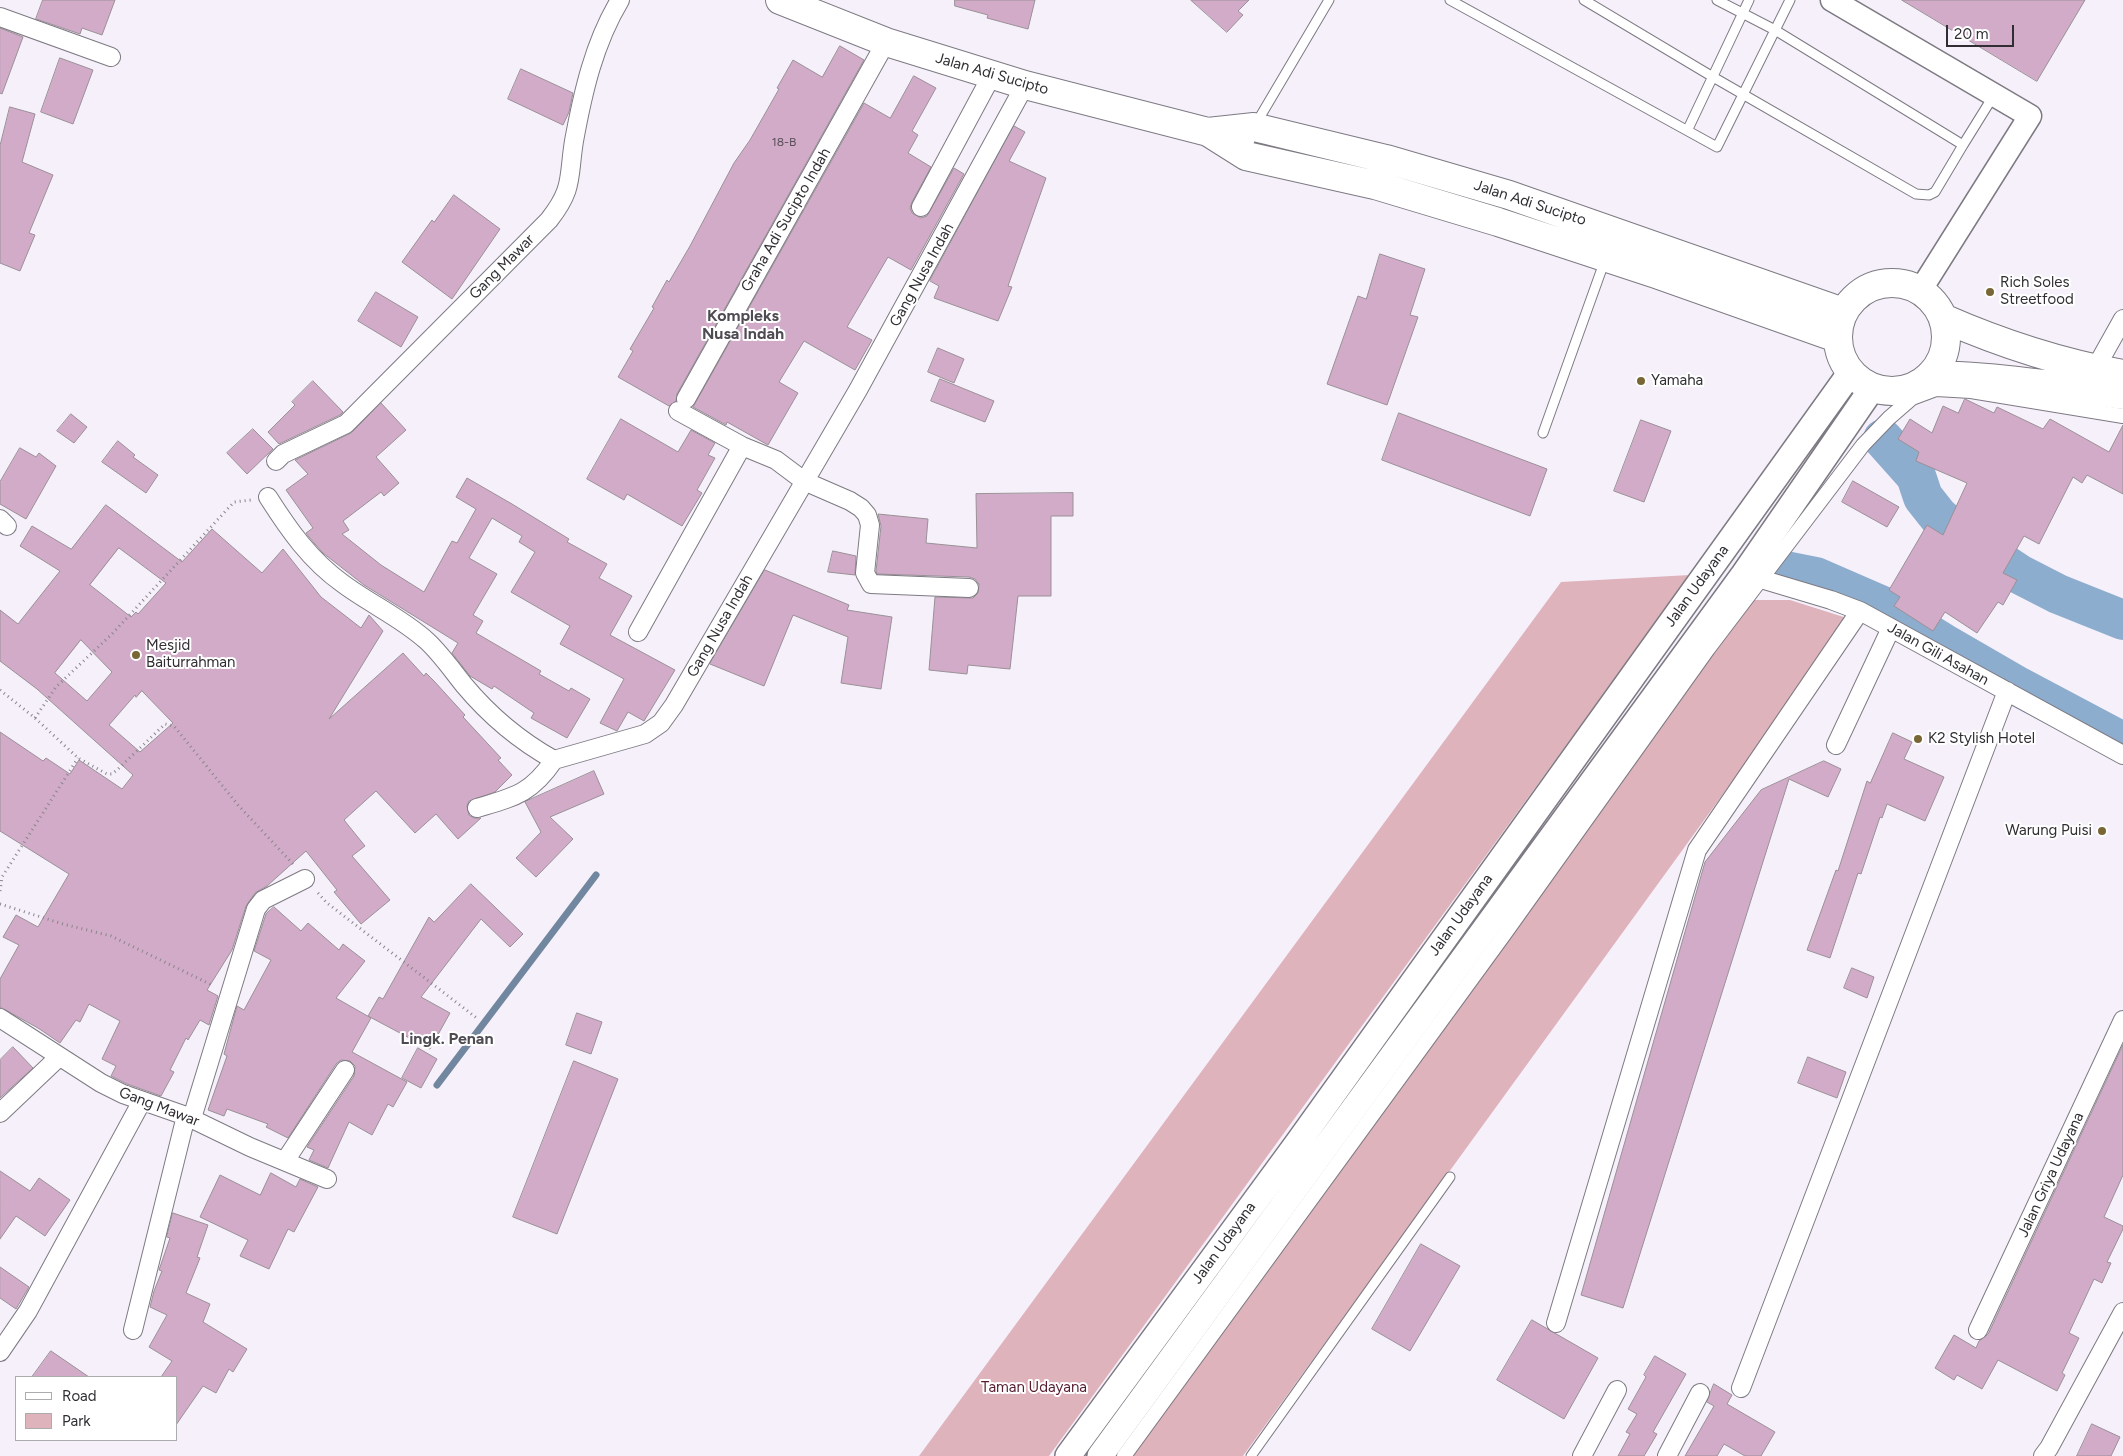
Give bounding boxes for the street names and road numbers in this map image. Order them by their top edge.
street label: Jalan Adi Sucipto [933,49,1051,99]
street label: Graha Adi Sucipto Indah [737,145,835,295]
street label: Jalan Adi Sucipto [1472,176,1588,230]
street label: Gang Nusa Indah [886,220,958,330]
street label: Gang Mawar [466,231,538,303]
street label: Jalan Udayana [1661,542,1733,630]
street label: Gang Nusa Indah [683,571,757,681]
street label: Jalan Gili Asahan [1884,619,1992,689]
street label: Jalan Udayana [1425,871,1497,959]
street label: Gang Mawar [116,1083,202,1131]
street label: Jalan Griya Udayana [2014,1110,2088,1240]
street label: Jalan Udayana [1188,1199,1260,1287]

